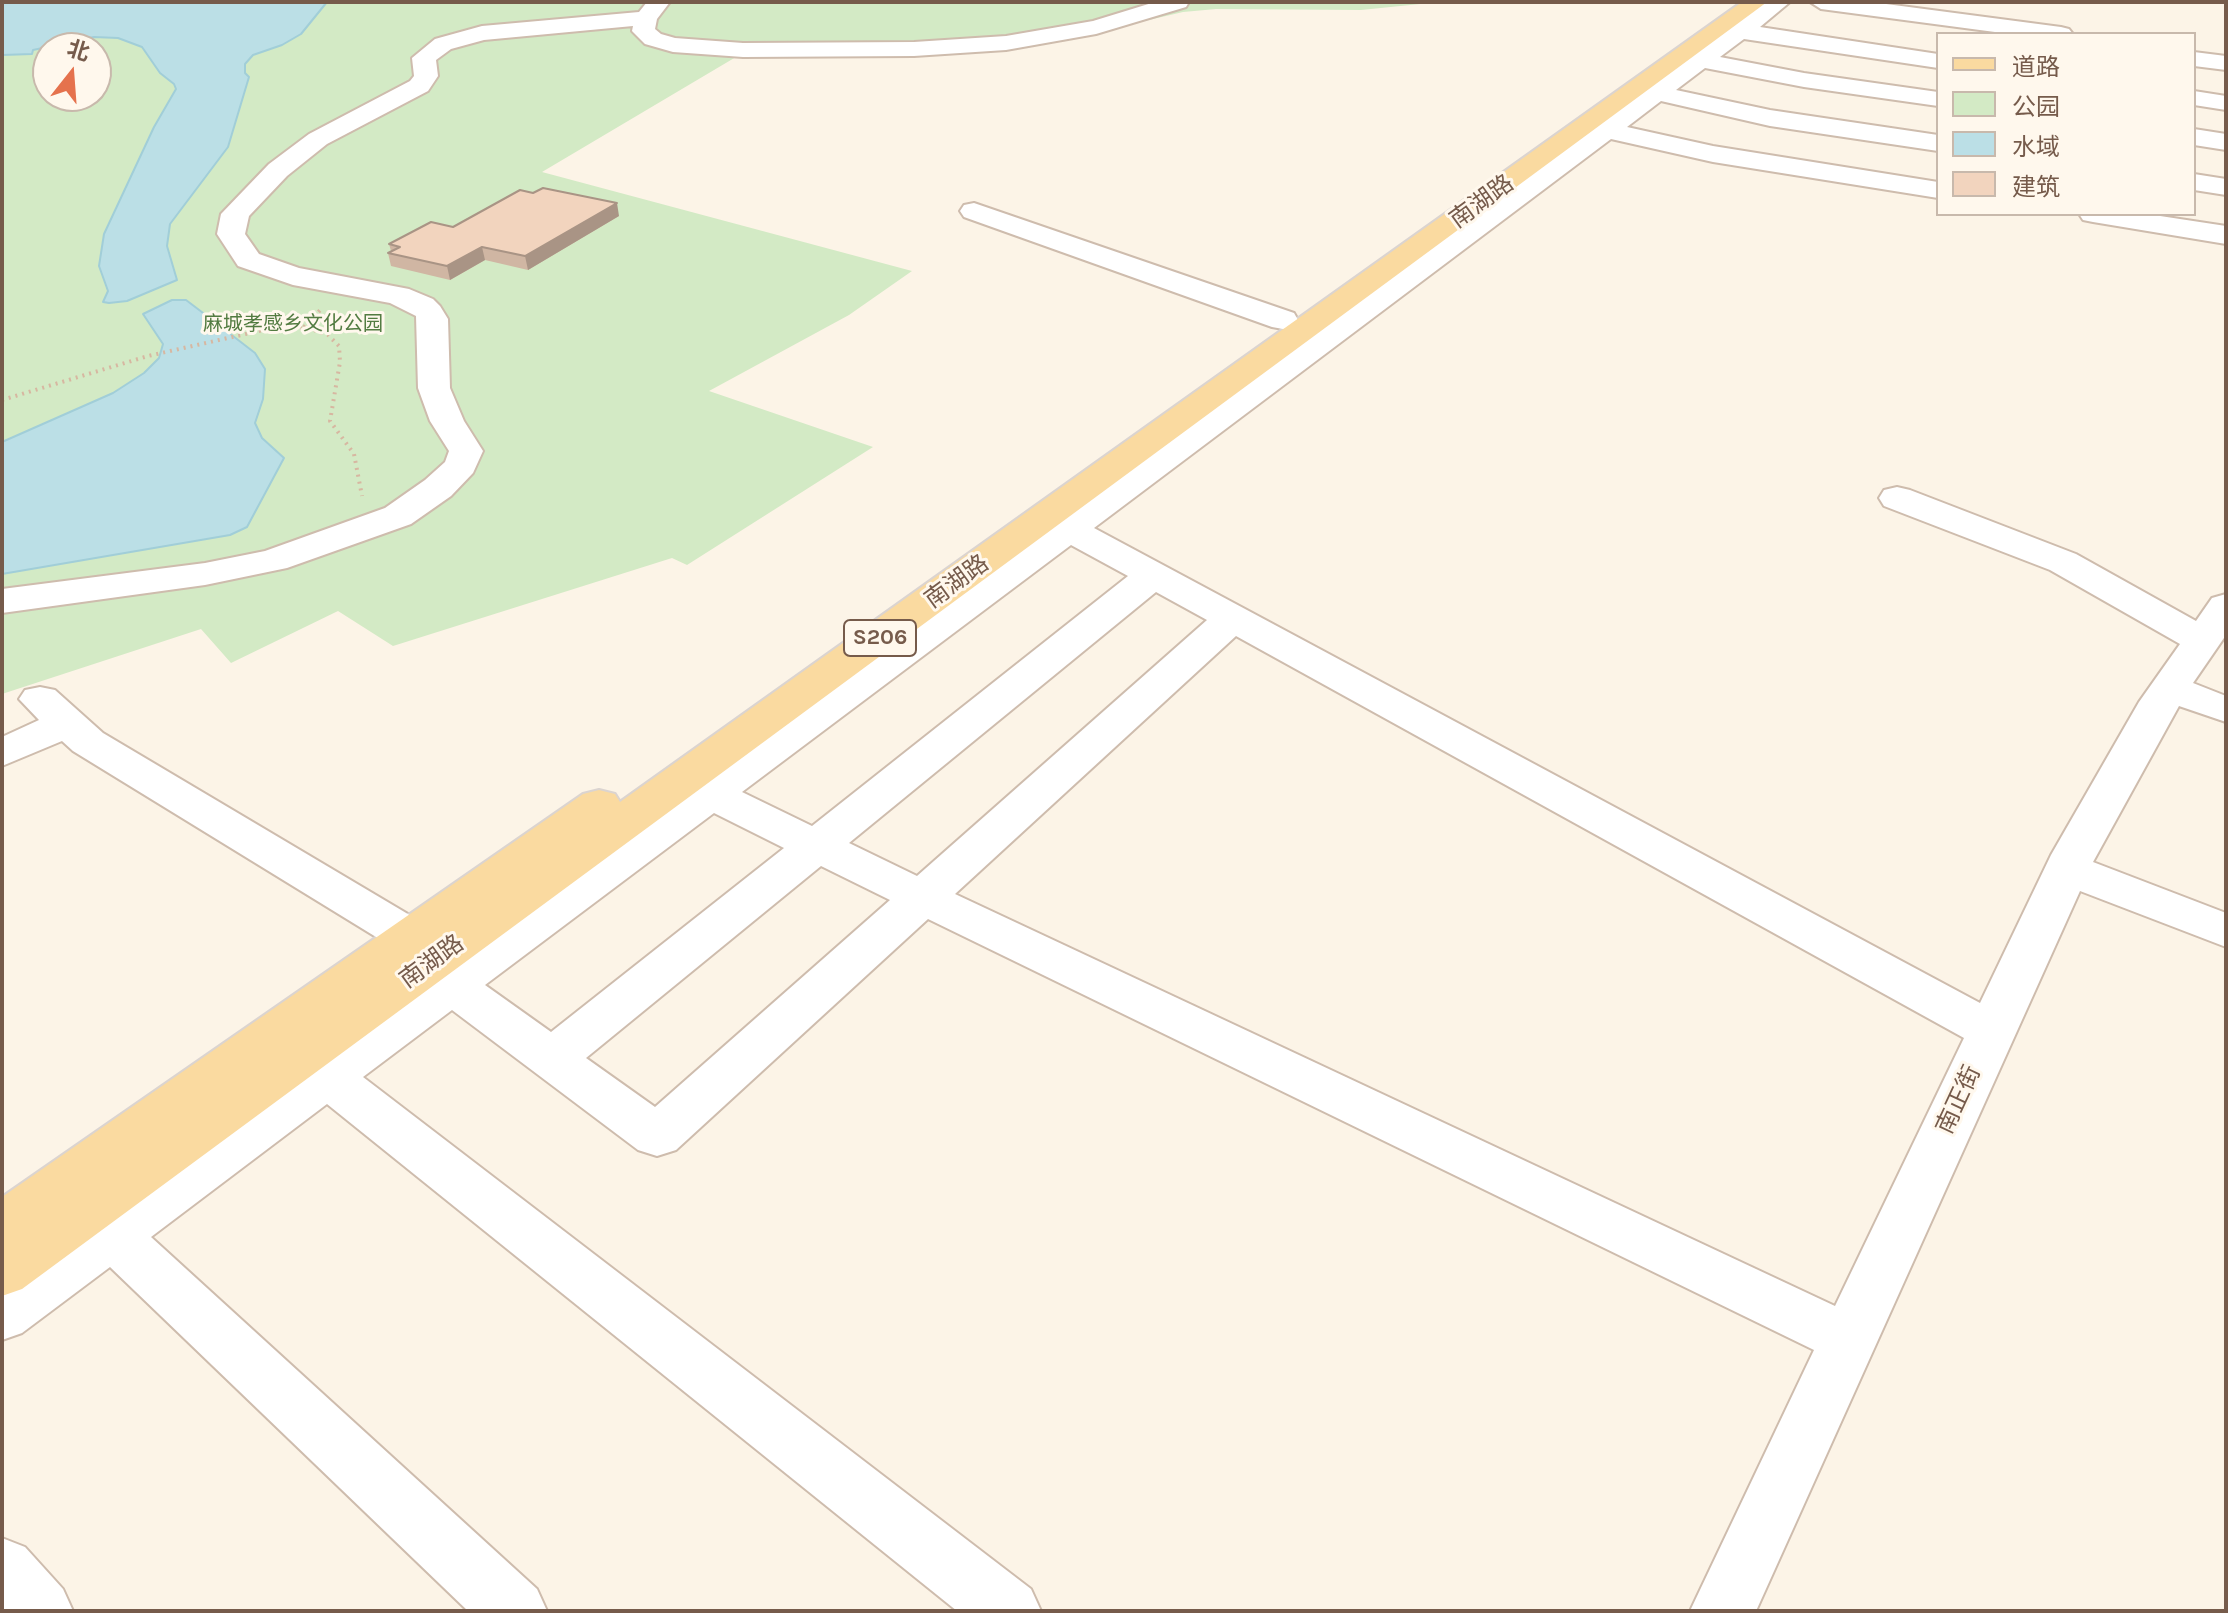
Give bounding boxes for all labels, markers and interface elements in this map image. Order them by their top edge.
north arrow [32,32,112,112]
legend [1936,32,2196,216]
text: 北 [64,35,93,67]
text: 道路 [2012,53,2060,81]
text: 公园 [2012,93,2060,121]
text: 水域 [2012,133,2060,161]
street label: 南湖路 [1444,169,1520,235]
text: 建筑 [2012,173,2060,201]
park label: 麻城孝感乡文化公园 [203,312,383,336]
street label: 南湖路 [919,549,995,615]
road number: S206 [844,620,916,656]
street label: 南湖路 [394,929,470,995]
street label: 南正街 [1931,1061,1987,1139]

